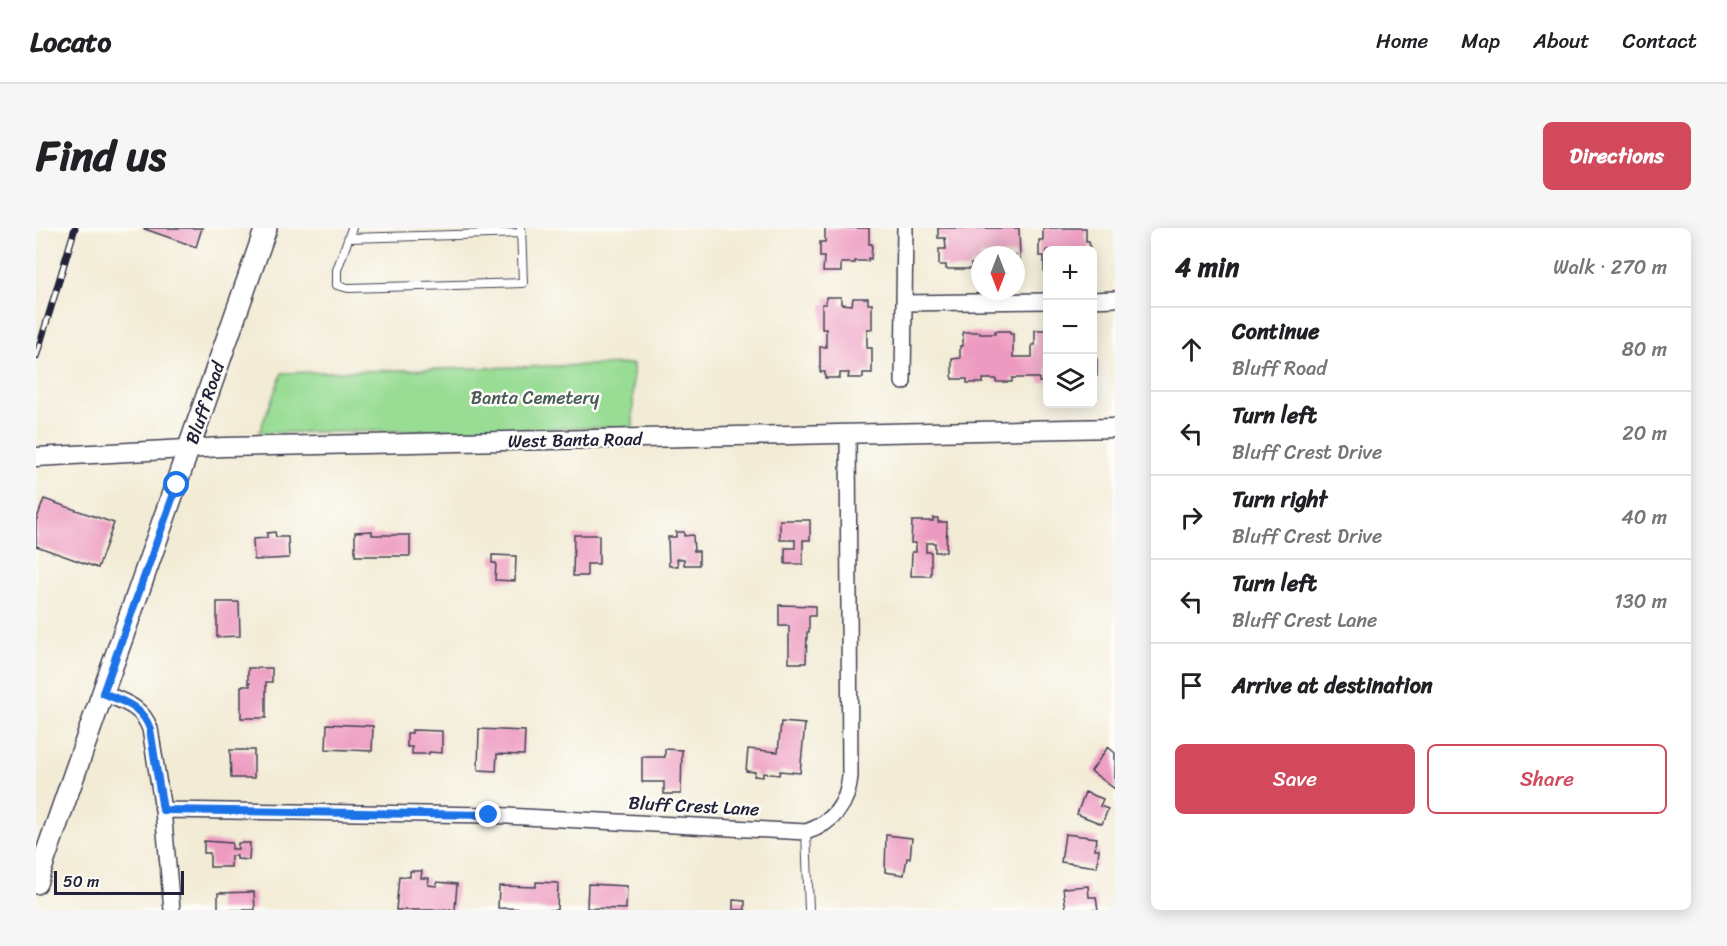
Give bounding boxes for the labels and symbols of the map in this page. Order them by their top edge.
north arrow [971,246,1025,300]
street label: Bluff Road [176,356,235,449]
park label: Banta Cemetery [471,382,600,414]
street label: West Banta Road [508,423,644,457]
route start [163,471,189,497]
street label: Bluff Crest Lane [628,787,760,825]
route end [475,801,501,827]
scale bar [54,868,184,896]

